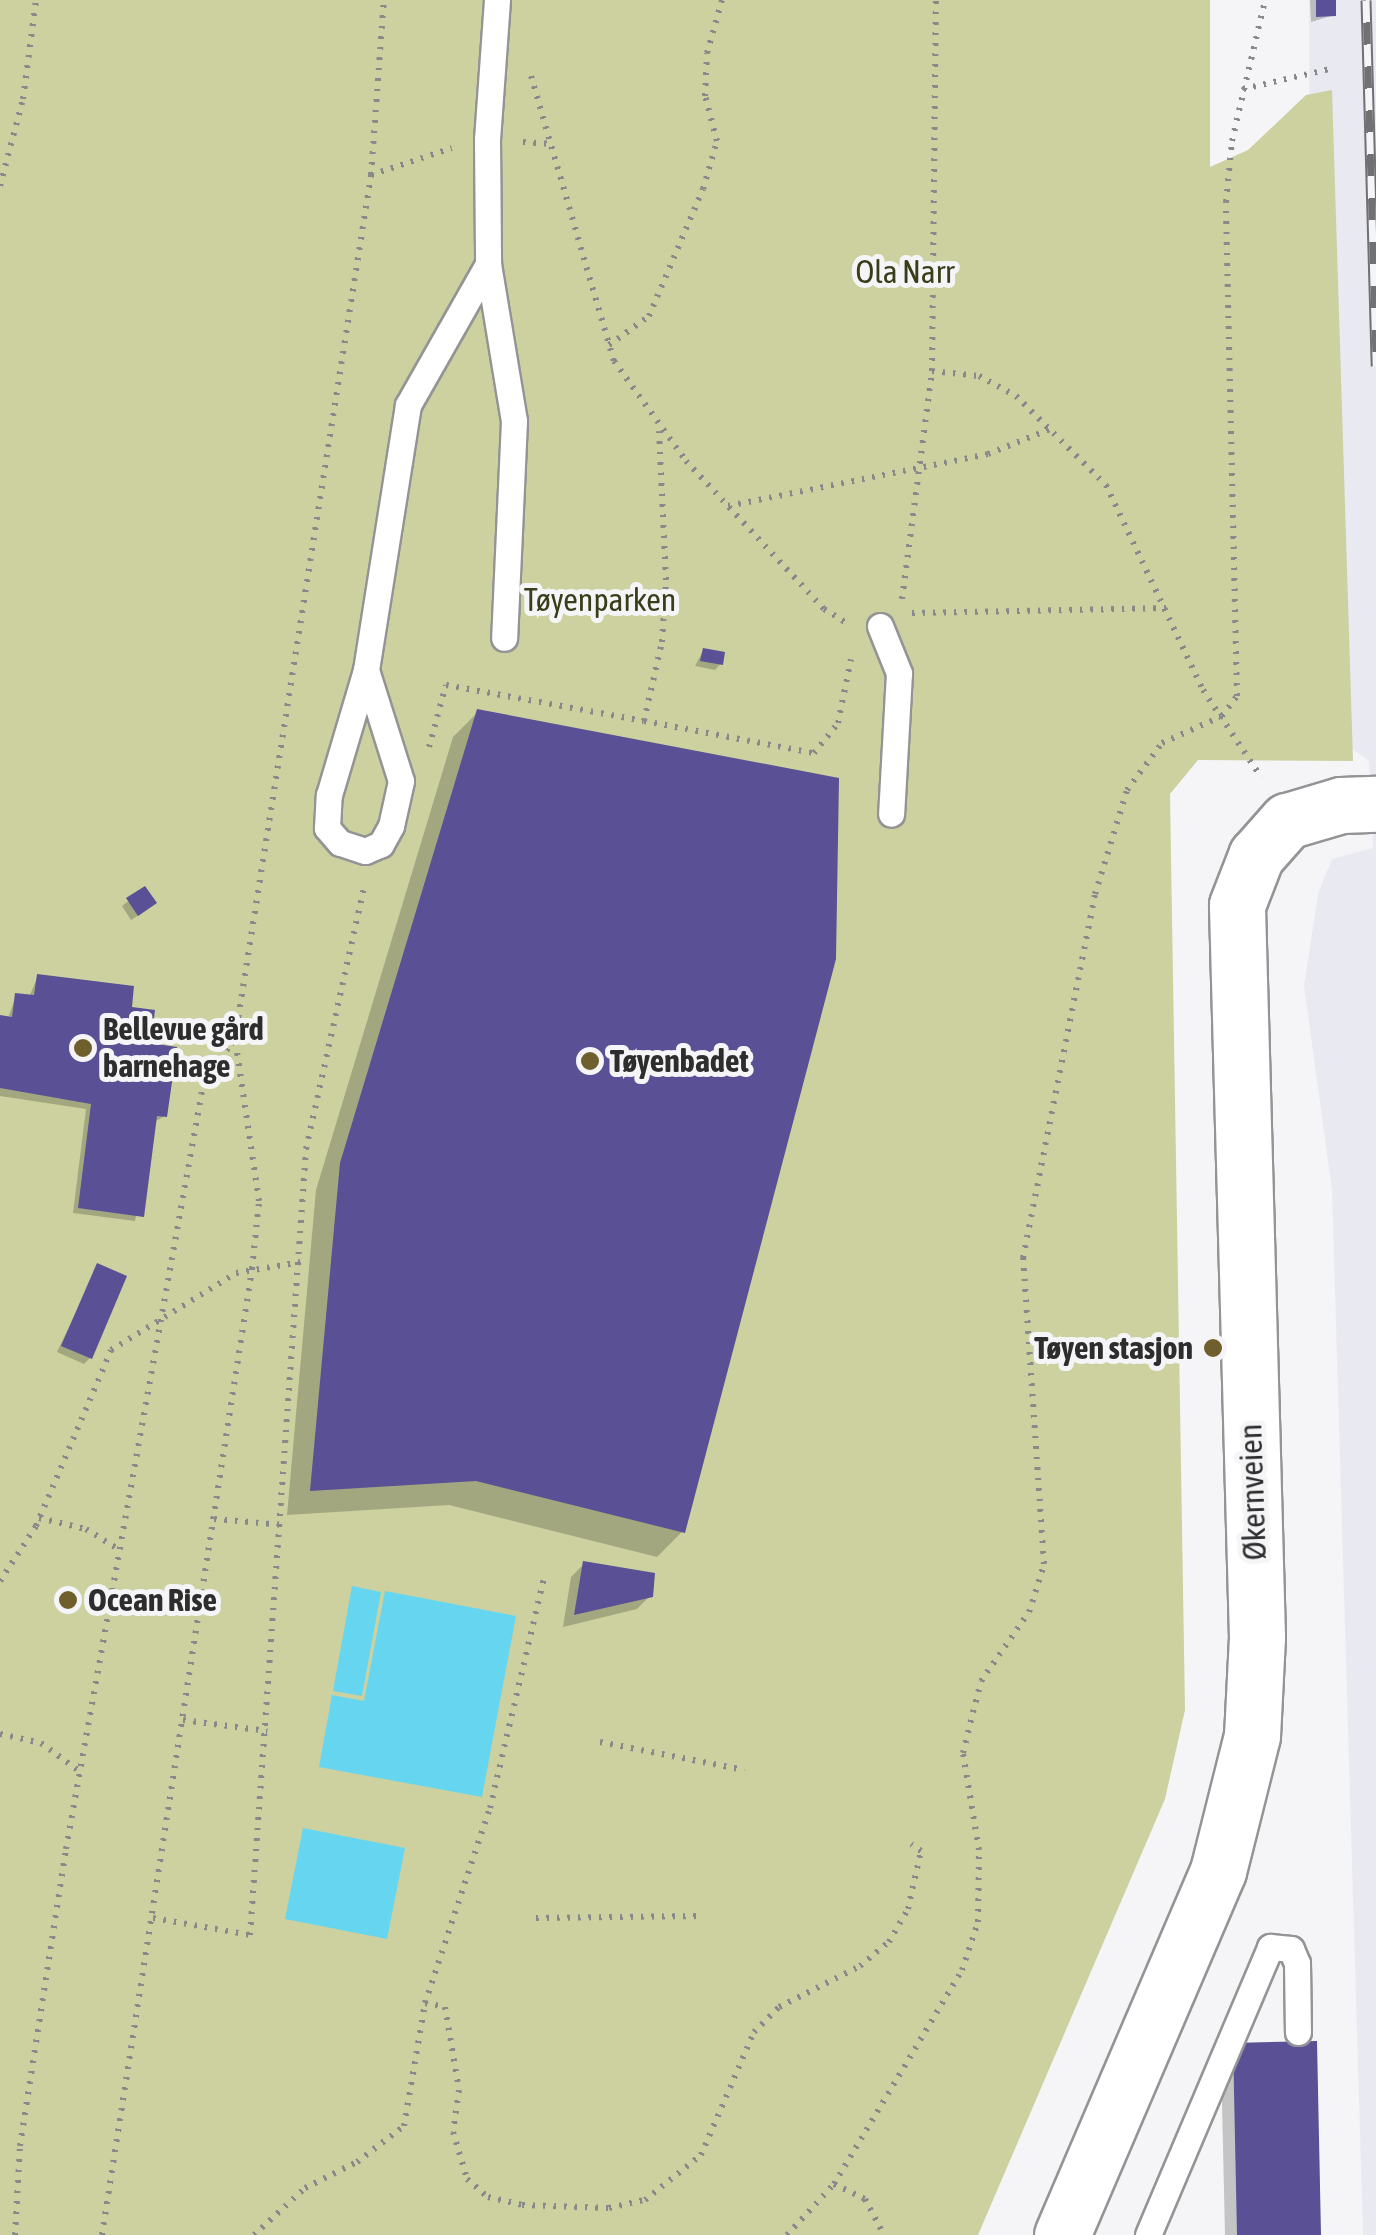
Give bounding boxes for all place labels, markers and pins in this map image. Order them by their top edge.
place label: Bellevue gård barnehage [103,1011,264,1086]
marker: Bellevue gård barnehage [72,1037,94,1059]
place label: Tøyenbadet [610,1042,749,1080]
marker: Tøyenbadet [579,1050,601,1072]
place label: Tøyen stasjon [1034,1329,1193,1367]
marker: Tøyen stasjon [1202,1337,1224,1359]
place label: Ocean Rise [88,1581,217,1619]
marker: Ocean Rise [57,1589,79,1611]

